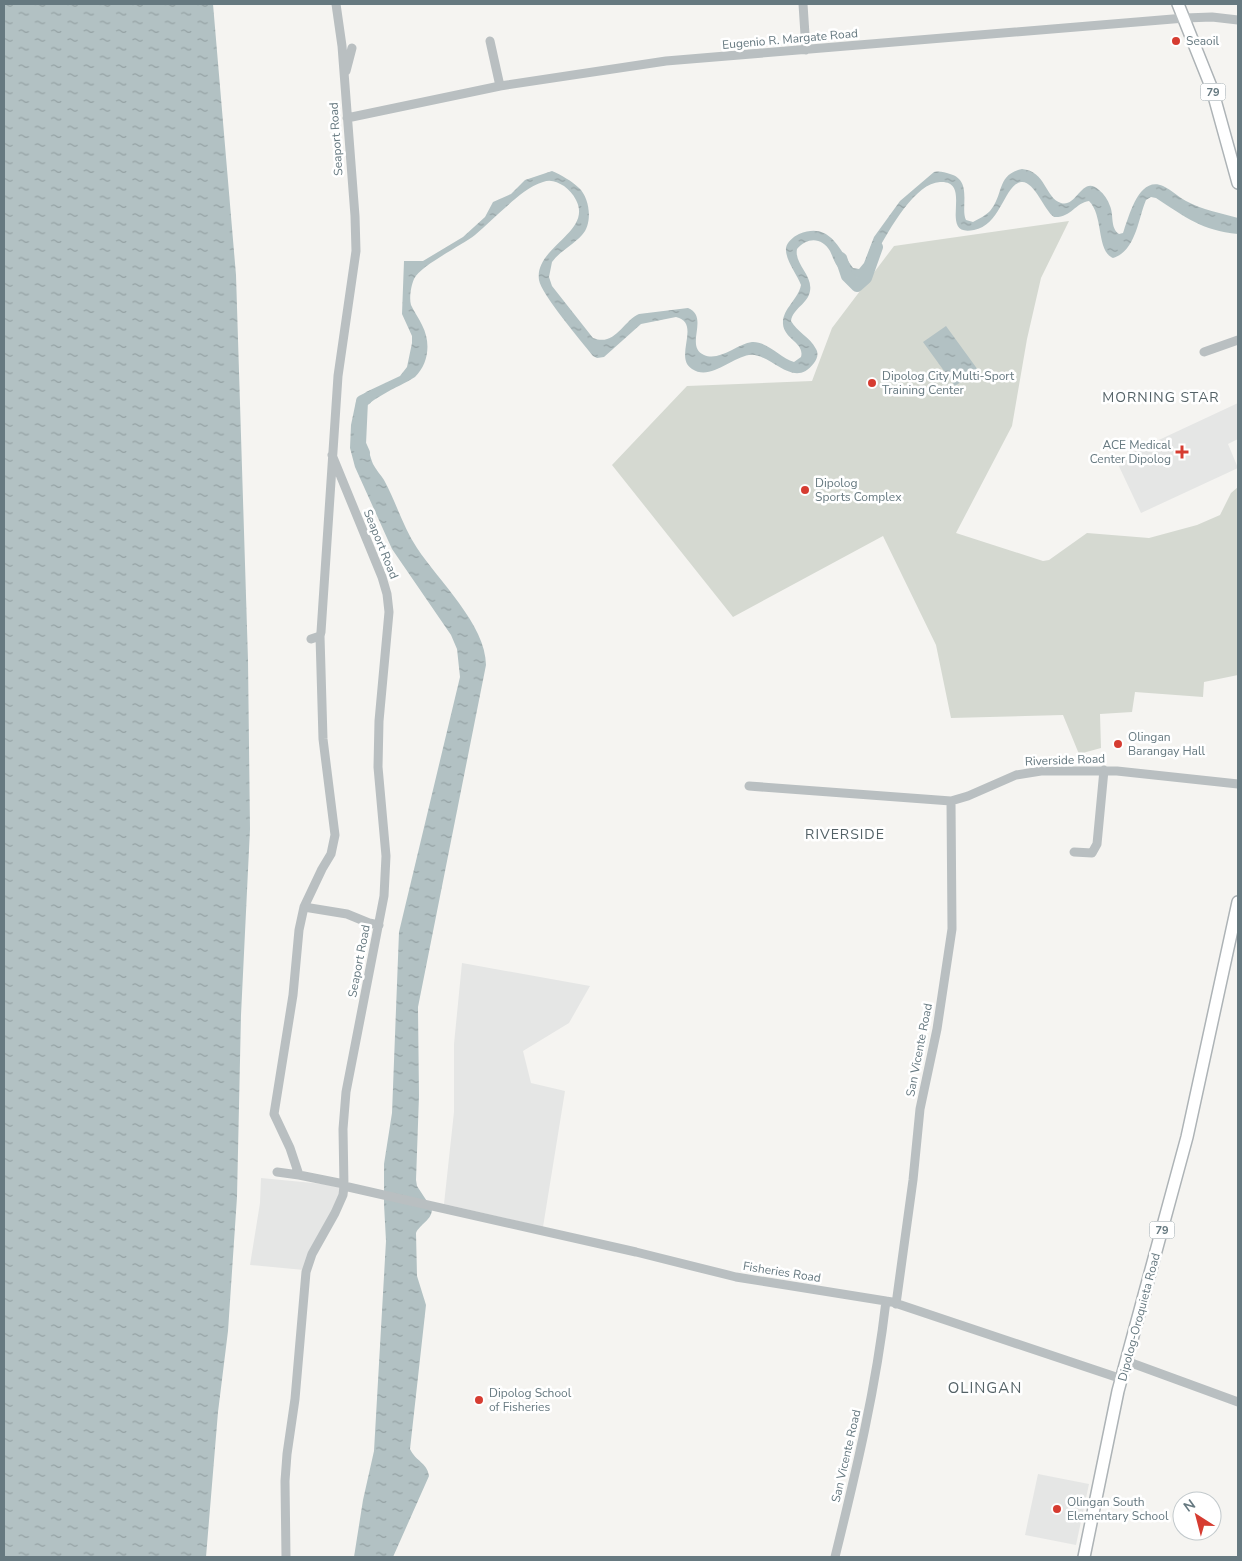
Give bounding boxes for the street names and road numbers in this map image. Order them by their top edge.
street label: Eugenio R. Margate Road [721,25,859,53]
road number: 79 [1200,84,1226,100]
street label: Seaport Road [325,102,347,176]
street label: Seaport Road [360,507,402,581]
street label: Riverside Road [1025,751,1105,769]
street label: Seaport Road [344,923,374,999]
street label: San Vicente Road [902,1002,936,1098]
road number: 79 [1150,1222,1174,1238]
street label: Dipolog-Oroquieta Road [1114,1251,1164,1383]
street label: Fisheries Road [742,1258,822,1286]
street label: San Vicente Road [828,1408,864,1504]

